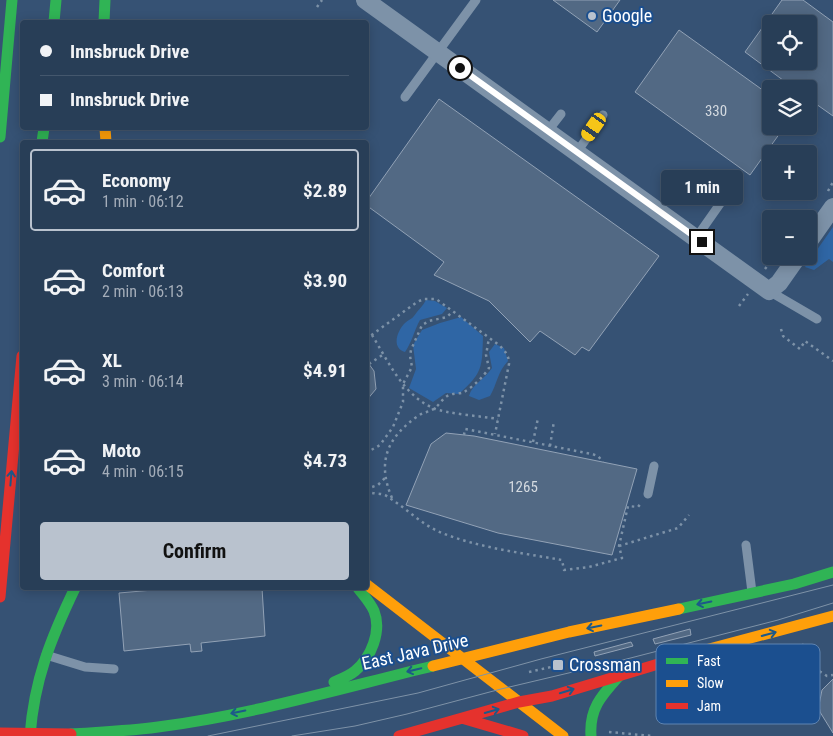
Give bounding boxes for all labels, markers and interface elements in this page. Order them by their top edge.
place label: Google [602,5,652,26]
marker: Google [586,10,598,22]
map controls [762,15,817,265]
button: locate [762,15,817,70]
text: Innsbruck Drive [70,40,189,63]
route start [449,57,471,79]
button: layers [762,80,817,135]
text: Innsbruck Drive [70,88,189,111]
house number: 330 [705,102,727,120]
car [579,110,608,144]
button: + [762,145,817,200]
icon: car [42,168,87,213]
text: Economy [102,169,171,192]
callout: 1 min [661,170,743,204]
text: 1 min [684,178,720,197]
text: $2.89 [303,179,347,202]
text: 1 min · 06:12 [102,192,184,211]
button: − [762,210,817,265]
route end [691,231,713,253]
icon: car [42,258,87,303]
text: Comfort [102,259,165,282]
text: $3.90 [303,269,347,292]
text: 2 min · 06:13 [102,282,184,301]
icon: car [42,348,87,393]
text: XL [102,349,122,372]
text: $4.91 [303,359,347,382]
text: 3 min · 06:14 [102,372,184,391]
icon: car [42,438,87,483]
text: Moto [102,439,141,462]
text: $4.73 [303,449,347,472]
text: 4 min · 06:15 [102,462,184,481]
one-way arrow [6,471,16,487]
house number: 1265 [508,478,538,496]
button: Confirm [40,522,349,580]
one-way arrow [697,599,713,609]
one-way arrow [587,622,603,632]
one-way arrow [760,628,776,638]
street label: East Java Drive [360,629,470,674]
legend [656,644,820,724]
text: Fast [697,653,721,669]
place label: Crossman [569,654,641,675]
marker: Crossman [551,658,565,672]
one-way arrow [407,666,423,675]
text: Slow [697,675,724,691]
one-way arrow [558,685,574,695]
text: Jam [697,698,721,714]
one-way arrow [484,705,500,715]
one-way arrow [231,708,247,717]

